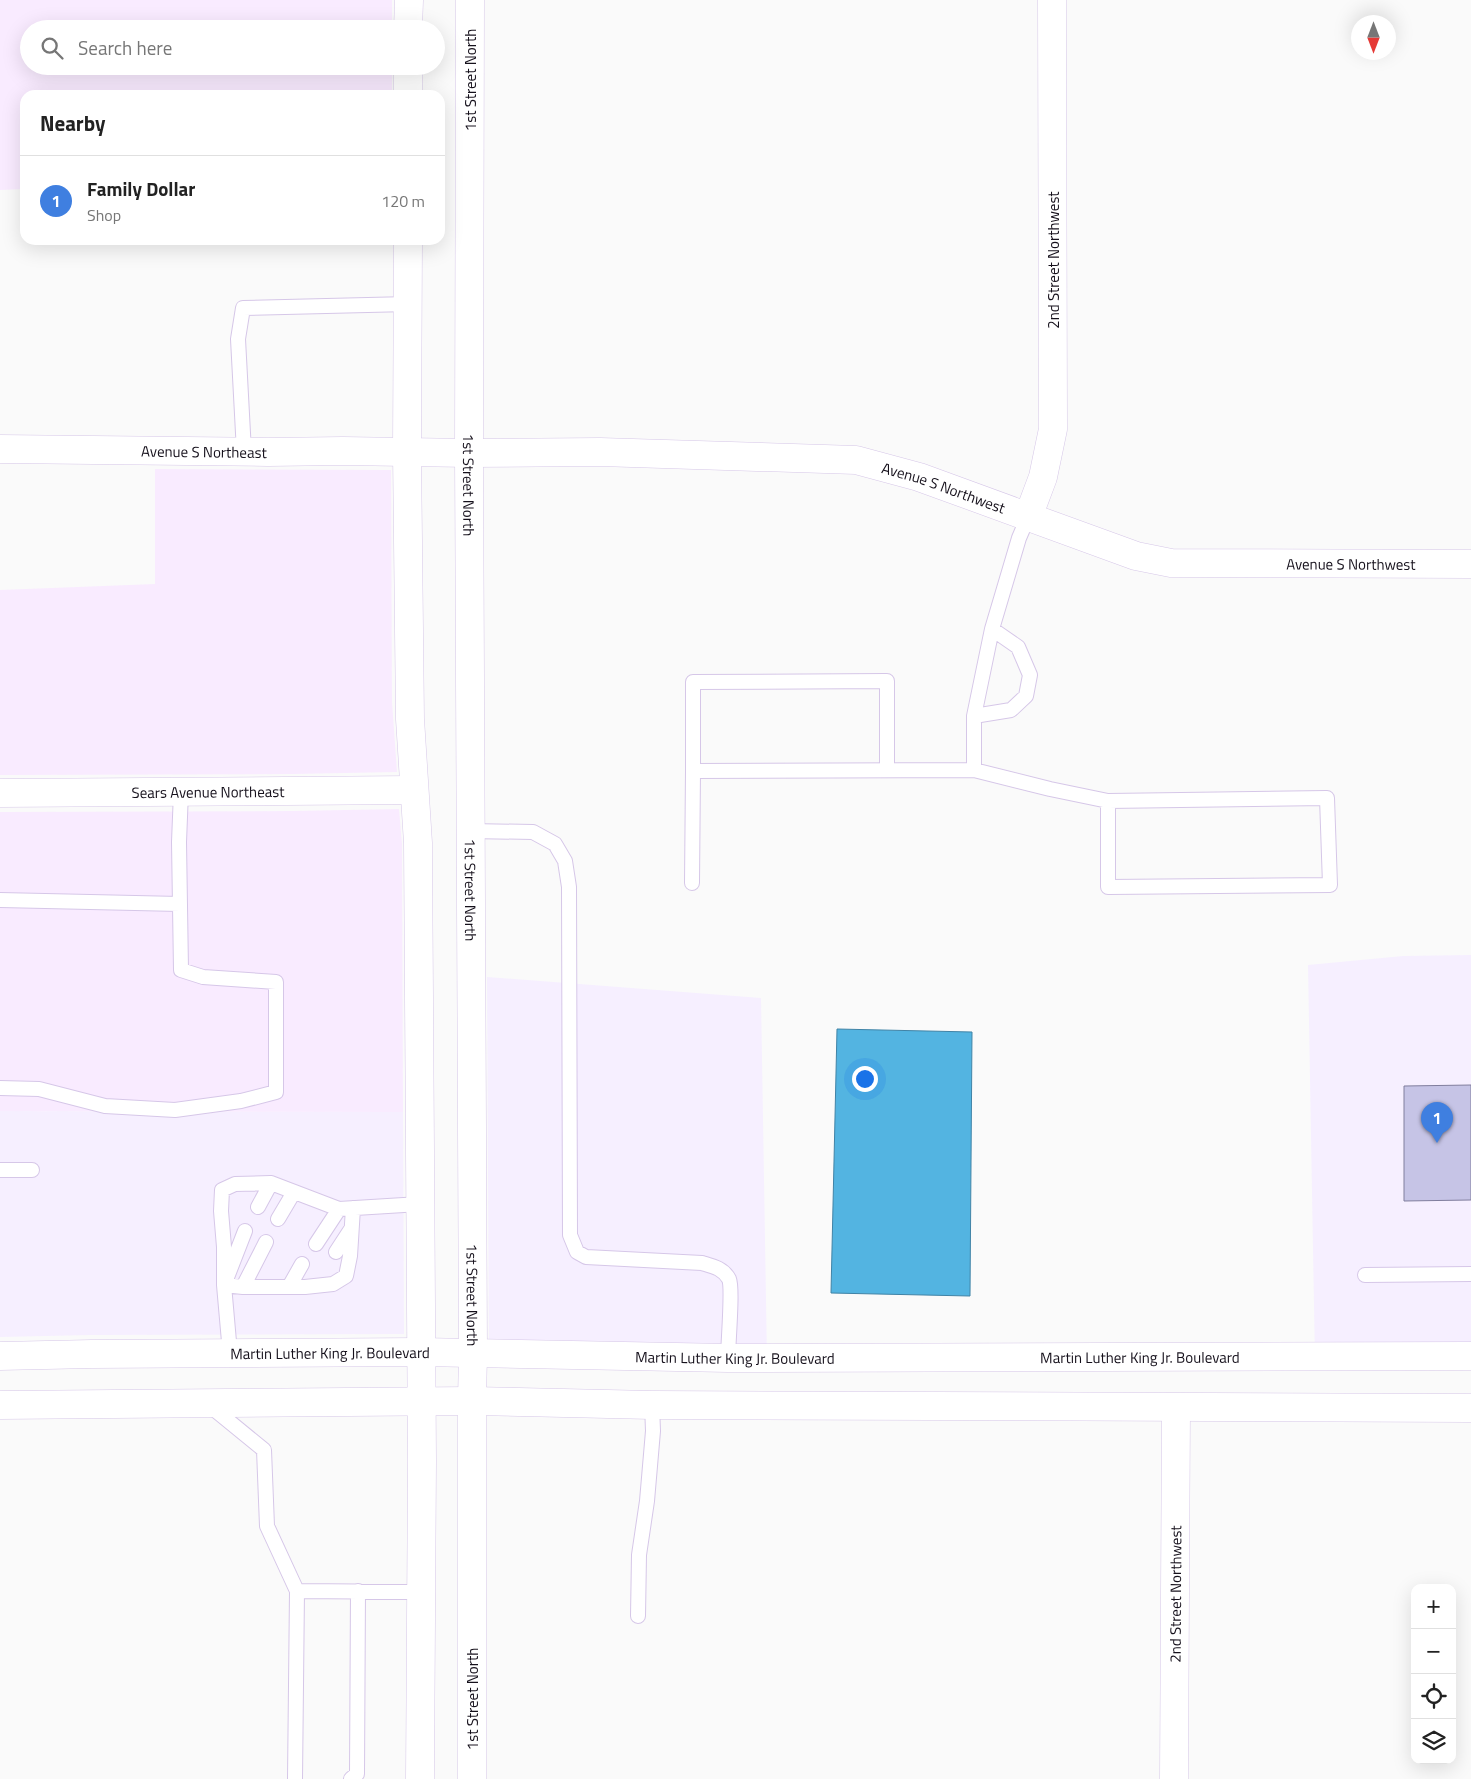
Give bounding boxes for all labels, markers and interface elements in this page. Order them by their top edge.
north arrow [1351,15,1396,60]
search box [20,20,445,75]
street label: 1st Street North [459,29,482,131]
text: Search here [78,33,172,62]
icon: search [38,34,66,62]
text: Nearby [40,107,105,139]
text: Family Dollar [87,174,195,203]
text: 1 [52,189,60,213]
text: 120 m [381,189,425,213]
street label: 2nd Street Northwest [1042,191,1065,329]
text: Shop [87,203,121,227]
street label: 1st Street North [457,434,481,536]
street label: Avenue S Northeast [141,439,268,463]
street label: Avenue S Northwest [879,456,1009,519]
street label: Avenue S Northwest [1286,552,1416,575]
street label: Sears Avenue Northeast [131,779,285,804]
street label: 1st Street North [459,839,483,941]
your location [852,1066,878,1092]
pin: 1 [1421,1102,1453,1143]
street label: 1st Street North [461,1244,484,1346]
street label: Martin Luther King Jr. Boulevard [230,1340,430,1365]
street label: Martin Luther King Jr. Boulevard [635,1345,835,1370]
street label: Martin Luther King Jr. Boulevard [1040,1345,1240,1369]
street label: 2nd Street Northwest [1163,1525,1187,1663]
map controls [1411,1584,1456,1764]
button: + [1411,1584,1456,1629]
button: − [1411,1629,1456,1674]
street label: 1st Street North [461,1648,484,1750]
button: locate [1411,1674,1456,1719]
button: layers [1411,1719,1456,1764]

